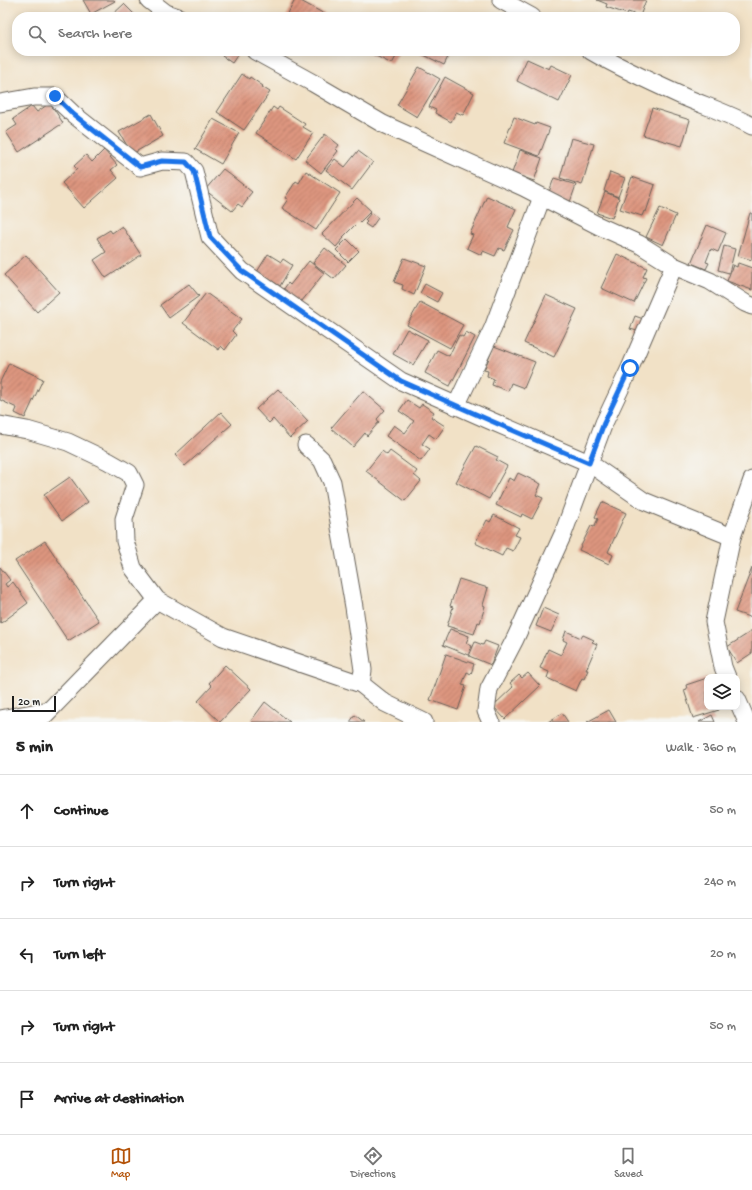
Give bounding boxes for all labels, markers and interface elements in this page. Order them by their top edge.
search box [12,12,740,56]
icon: search [26,23,48,45]
text: Search here [58,25,132,43]
route end [46,87,64,105]
route start [621,359,639,377]
map controls [704,674,740,710]
button: layers [704,674,740,710]
scale bar [12,694,56,713]
text: 20 m [18,697,40,709]
text: 5 min [16,738,53,758]
text: Walk · 360 m [666,741,736,756]
icon: ahead [16,800,38,822]
text: Continue [54,802,108,820]
text: 50 m [709,803,736,818]
icon: right [16,872,38,894]
text: Turn right [54,874,114,892]
text: 240 m [704,875,736,890]
icon: left [16,944,38,966]
text: Turn left [54,946,105,964]
text: 20 m [710,947,736,962]
icon: right [16,1016,38,1038]
text: Turn right [54,1018,114,1036]
text: 50 m [709,1019,736,1034]
icon: arrive [16,1088,38,1110]
text: Arrive at destination [54,1090,184,1108]
tab: Map [110,1145,132,1181]
tab: Directions [351,1145,395,1181]
tab: Saved [614,1145,642,1181]

